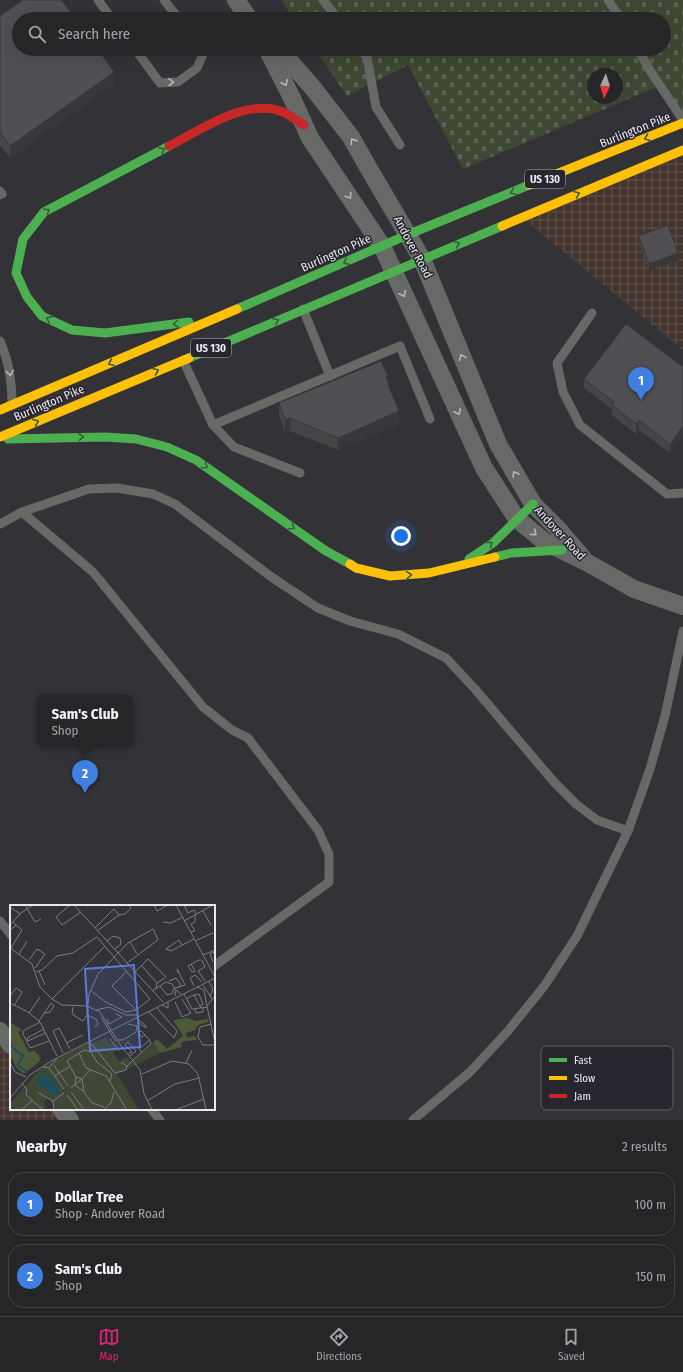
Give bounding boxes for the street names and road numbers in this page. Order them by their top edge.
street label: Burlington Pike [598,109,672,151]
road number: US 130 [525,170,565,188]
street label: Andover Road [391,214,435,280]
street label: Burlington Pike [299,231,373,275]
road number: US 130 [191,339,231,357]
street label: Burlington Pike [12,382,86,424]
street label: Andover Road [532,503,588,563]

